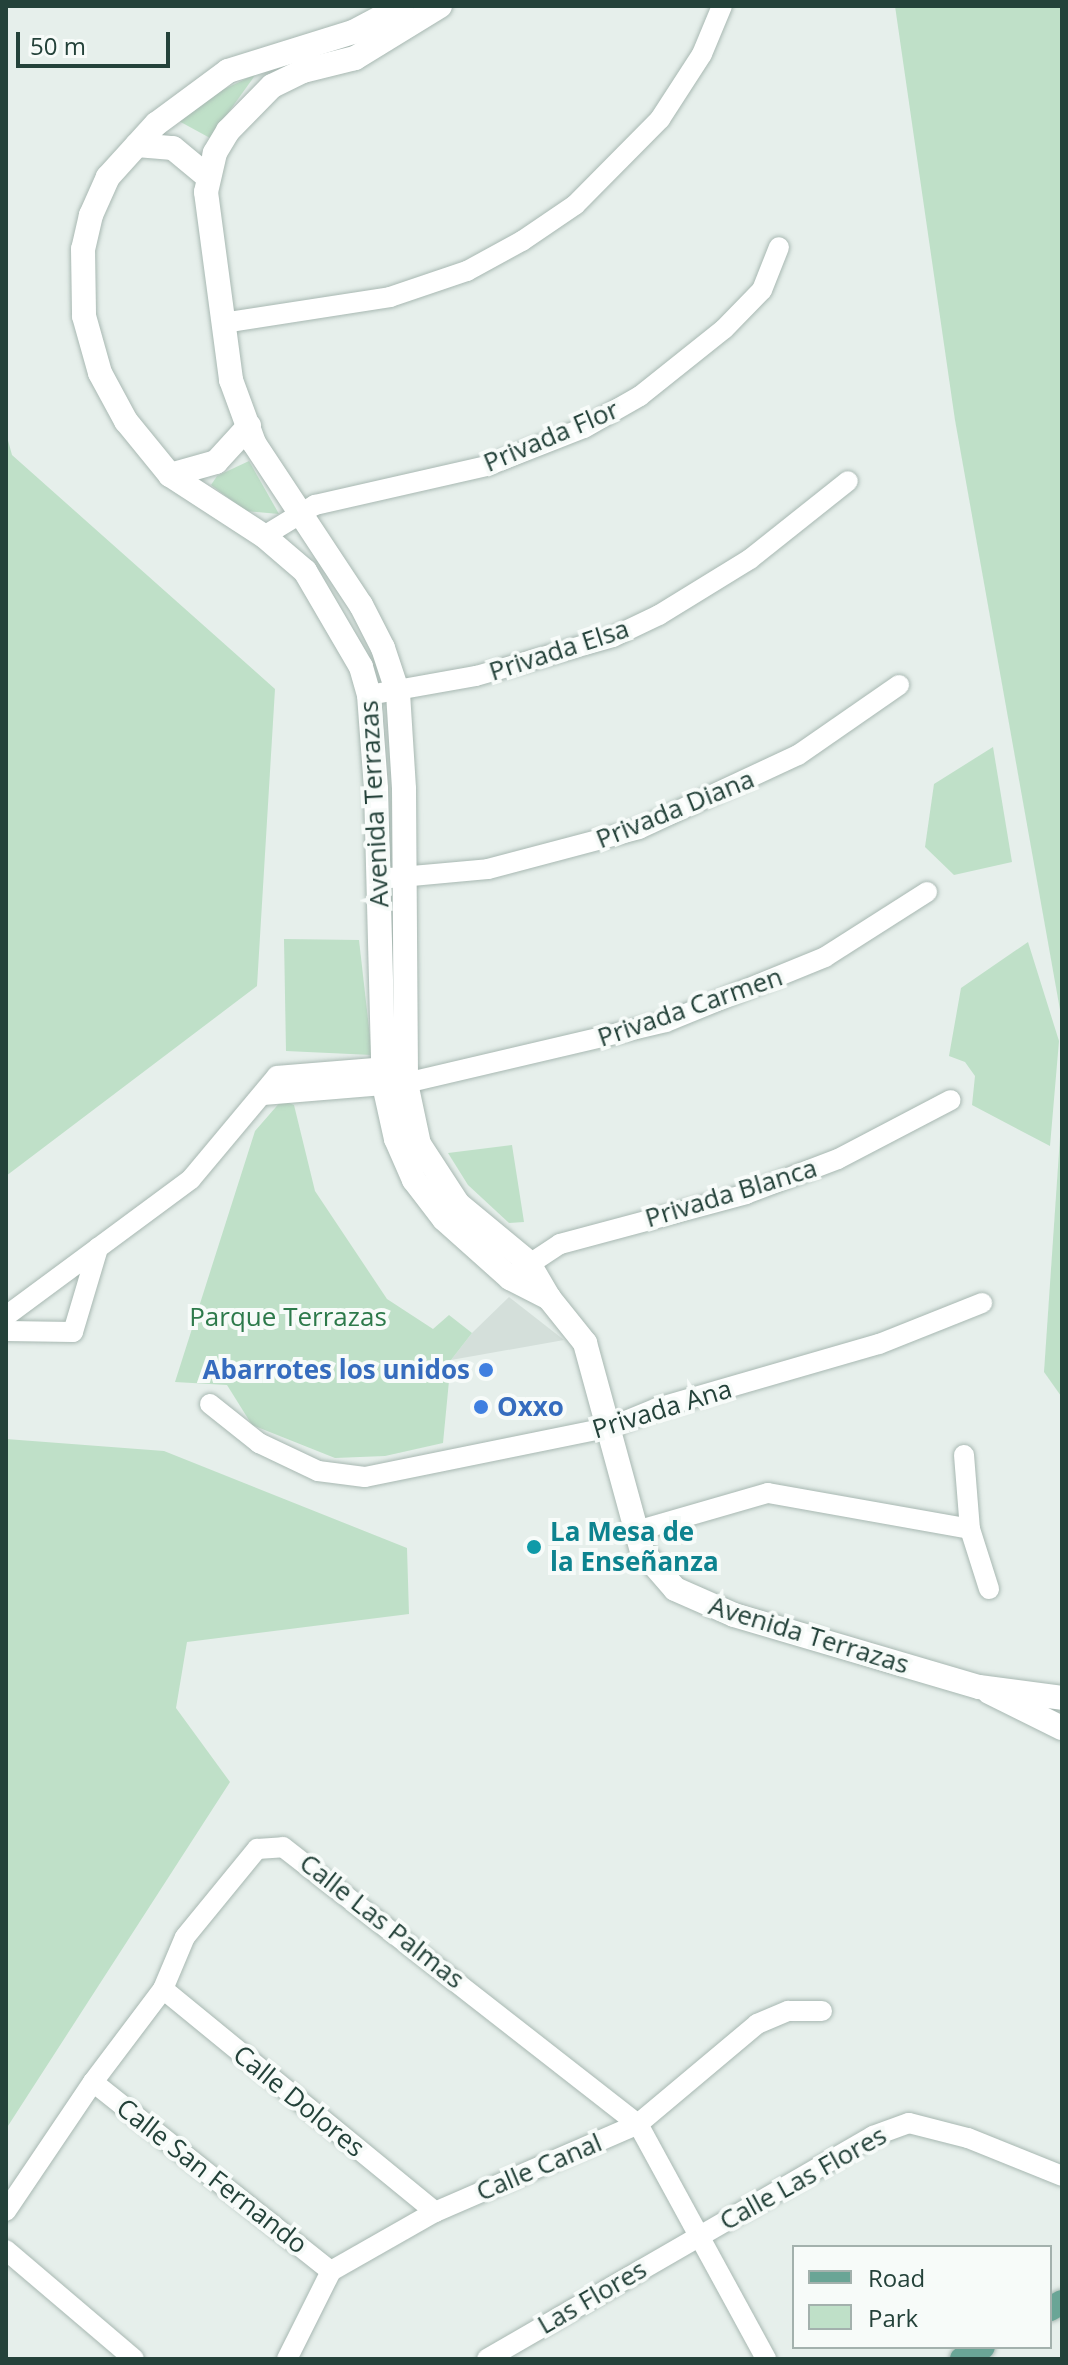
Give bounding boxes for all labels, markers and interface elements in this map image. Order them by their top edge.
scale bar [20,16,174,66]
text: 50 m [30,29,86,62]
street label: Privada Flor [479,394,623,478]
street label: Privada Elsa [485,613,633,687]
street label: Avenida Terrazas [353,700,395,908]
street label: Privada Diana [591,763,759,855]
street label: Privada Carmen [593,961,787,1053]
street label: Privada Blanca [641,1152,821,1234]
park label: Parque Terrazas [189,1301,387,1333]
place label: Abarrotes los unidos [203,1354,470,1386]
marker: Abarrotes los unidos [477,1361,495,1379]
street label: Privada Ana [588,1373,736,1445]
place label: Oxxo [497,1391,564,1423]
marker: Oxxo [472,1398,490,1416]
place label: La Mesa de la Enseñanza [550,1516,719,1578]
marker: La Mesa de la Enseñanza [525,1538,543,1556]
street label: Avenida Terrazas [705,1590,913,1680]
street label: Calle Las Palmas [294,1847,470,1995]
street label: Calle Dolores [227,2039,371,2163]
street label: Calle San Fernando [110,2092,314,2260]
street label: Calle Las Flores [714,2119,892,2237]
street label: Calle Canal [472,2127,606,2207]
legend [792,2245,1052,2349]
street label: Las Flores [532,2253,652,2341]
text: Road [868,2261,925,2294]
text: Park [868,2301,918,2334]

